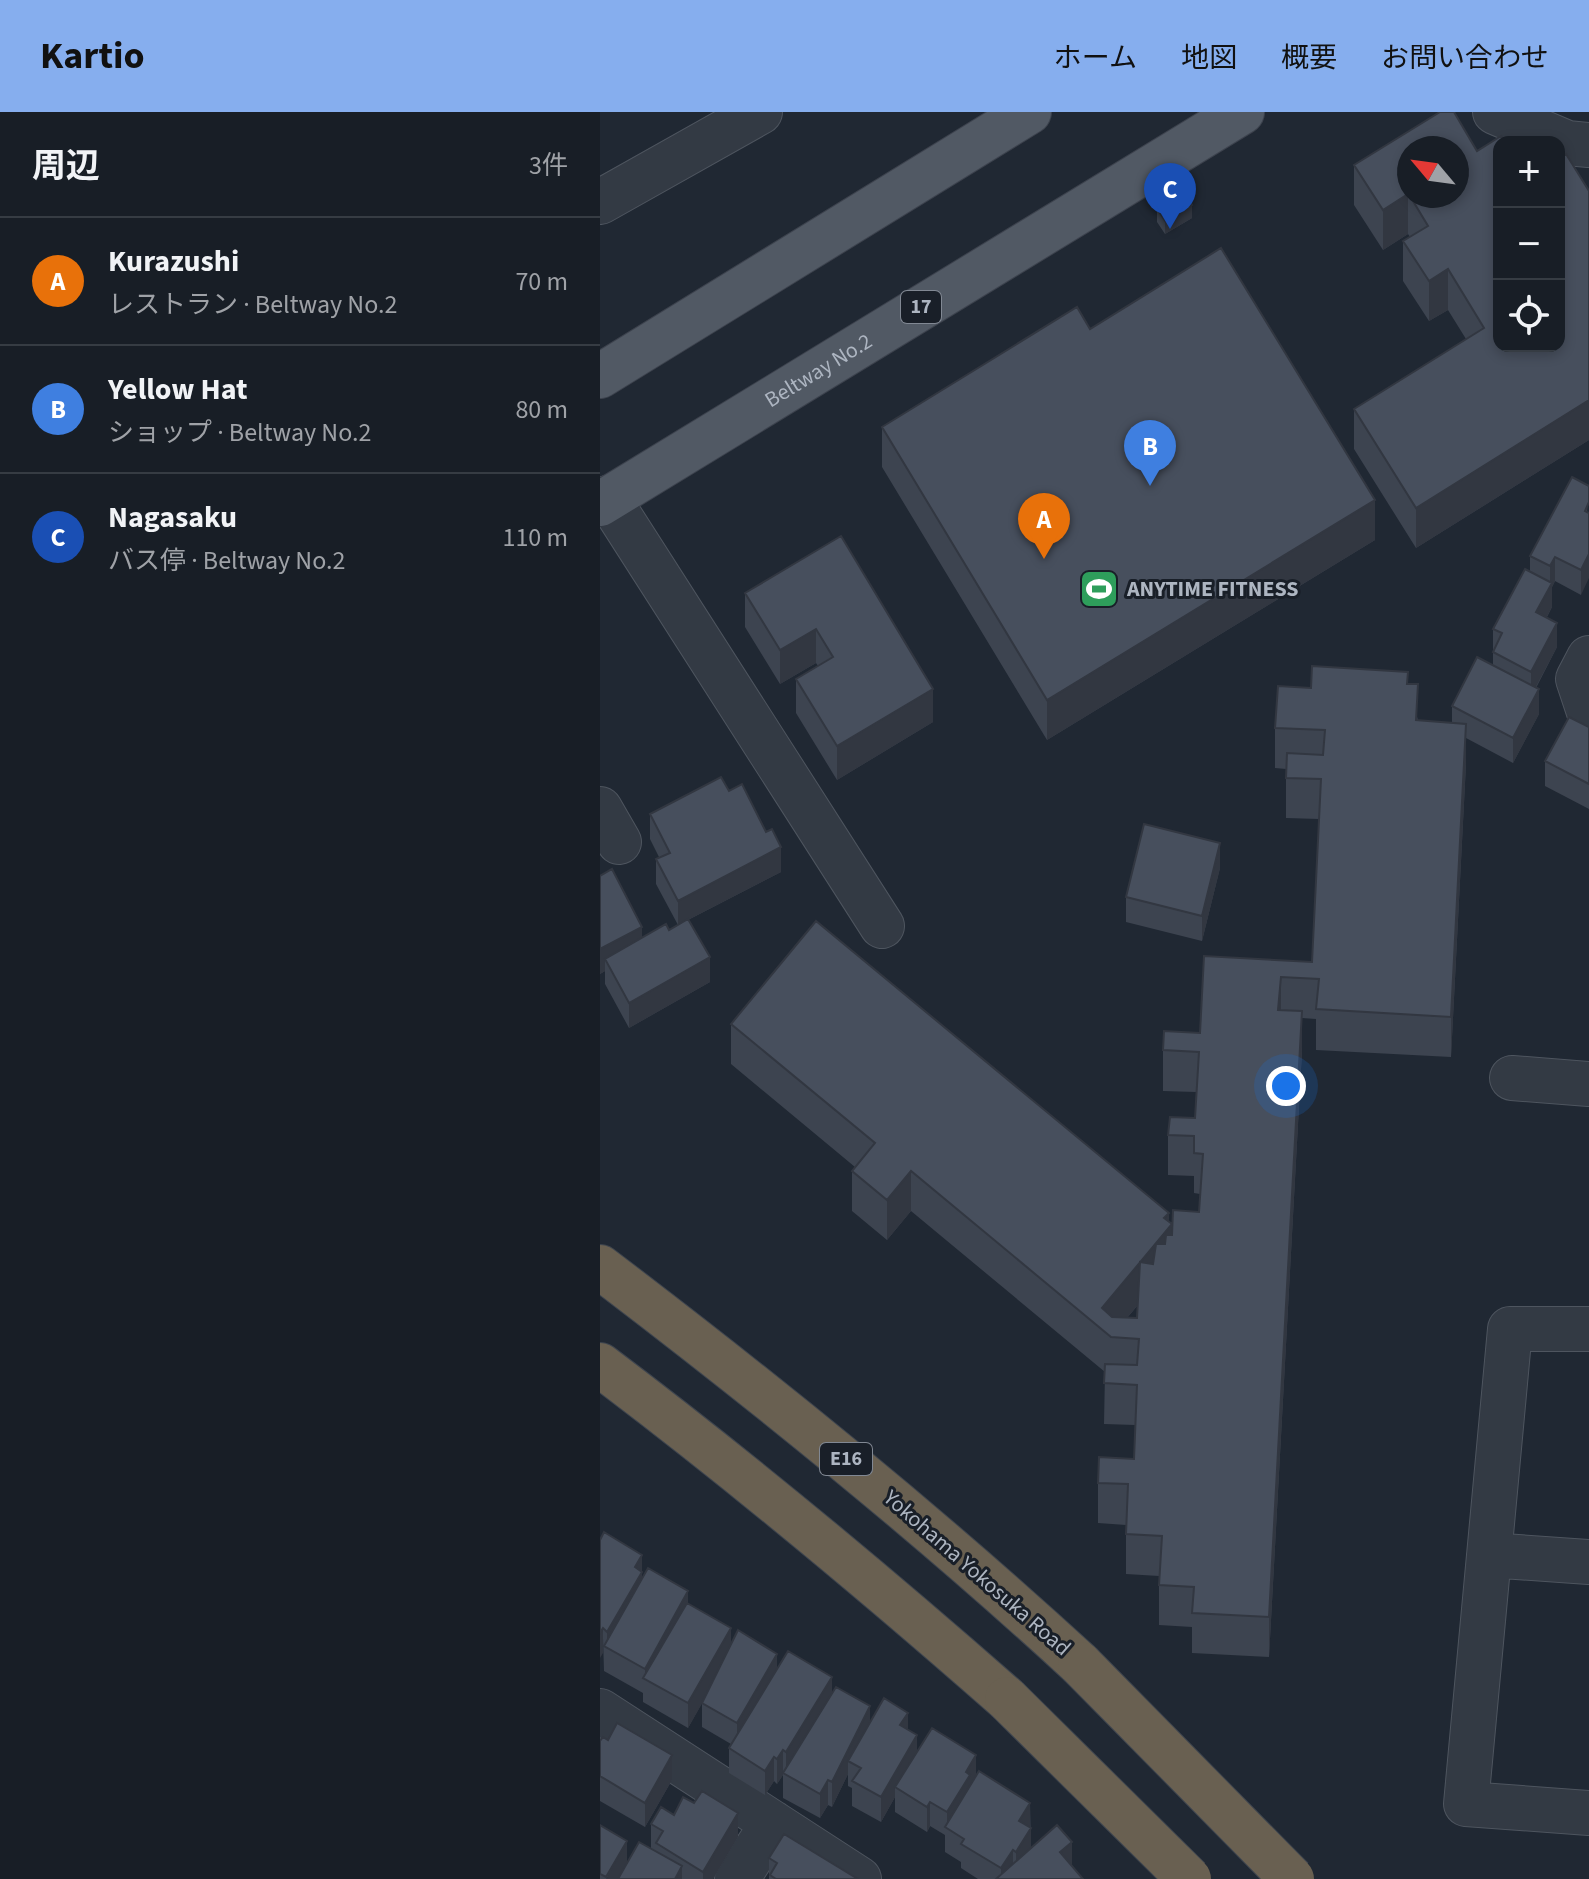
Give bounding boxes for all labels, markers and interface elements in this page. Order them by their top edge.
text: Kartio [40,29,145,83]
text: ホーム [1054,38,1137,78]
text: 地図 [1181,38,1237,78]
text: 概要 [1281,38,1337,78]
text: お問い合わせ [1381,38,1549,78]
north arrow [1397,136,1469,208]
map controls [1493,136,1565,352]
button: + [1493,136,1565,208]
text: 周辺 [32,142,100,191]
text: 3件 [529,147,568,184]
pin: C [1144,163,1196,229]
button: − [1493,208,1565,280]
text: Kurazushi [108,240,239,283]
text: A [51,263,65,300]
text: 70 m [515,263,568,300]
button: locate [1493,280,1565,352]
text: レストラン · Beltway No.2 [108,286,397,323]
road number: 17 [901,291,941,323]
street label: Beltway No.2 [759,325,878,416]
text: Yellow Hat [108,368,247,411]
text: B [50,391,66,428]
text: 80 m [515,391,568,428]
text: ショップ · Beltway No.2 [108,414,371,451]
pin: B [1124,420,1176,486]
pin: A [1018,493,1070,559]
text: Nagasaku [108,496,237,539]
text: C [50,519,66,556]
text: 110 m [502,519,568,556]
text: バス停 · Beltway No.2 [108,542,345,579]
sports icon: ANYTIME FITNESS [1078,568,1120,610]
place label: ANYTIME FITNESS [1126,573,1299,605]
your location [1266,1066,1306,1106]
road number: E16 [820,1443,872,1475]
street label: Yokohama Yokosuka Road [876,1482,1078,1664]

